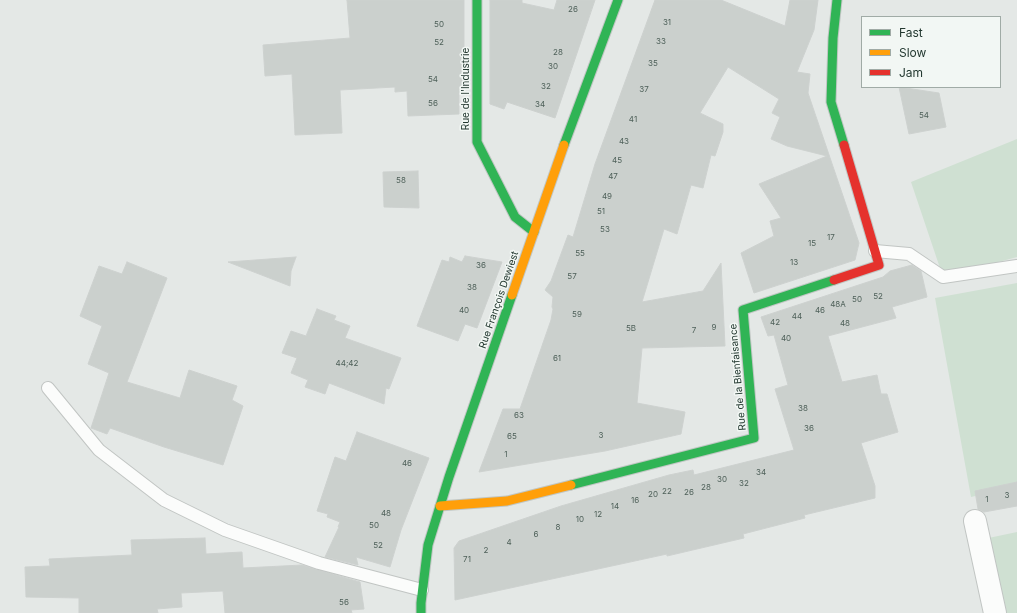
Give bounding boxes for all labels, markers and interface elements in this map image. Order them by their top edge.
house number: 26 [568,5,578,15]
legend [861,16,1001,88]
house number: 31 [663,18,671,28]
house number: 50 [434,20,444,30]
text: Fast [899,25,923,40]
house number: 33 [656,37,666,47]
house number: 52 [434,38,444,48]
text: Slow [899,45,926,60]
street label: Rue de l'Industrie [460,48,472,130]
house number: 28 [553,48,563,58]
house number: 35 [648,59,658,69]
house number: 30 [548,62,558,72]
text: Jam [899,65,923,80]
house number: 54 [428,75,438,85]
house number: 32 [541,82,551,92]
house number: 37 [639,85,649,95]
house number: 56 [428,99,438,109]
house number: 34 [535,100,545,110]
house number: 54 [919,111,929,121]
house number: 41 [629,115,637,125]
house number: 43 [619,137,629,147]
house number: 45 [612,156,622,166]
house number: 47 [608,172,618,182]
house number: 58 [396,176,406,186]
house number: 49 [602,192,612,202]
house number: 51 [597,207,605,217]
house number: 53 [600,225,610,235]
house number: 17 [827,233,835,243]
house number: 15 [808,239,816,249]
house number: 55 [575,249,585,259]
street label: Rue François Dewiest [477,250,521,350]
house number: 13 [790,258,798,268]
house number: 36 [476,261,486,271]
house number: 57 [567,272,577,282]
house number: 38 [467,283,477,293]
house number: 52 [873,292,883,302]
house number: 50 [852,295,862,305]
house number: 48A [830,300,846,310]
house number: 40 [459,306,469,316]
house number: 46 [815,306,825,316]
house number: 59 [572,310,582,320]
house number: 44 [792,312,802,322]
house number: 42 [770,318,780,328]
house number: 48 [840,319,850,329]
house number: 9 [712,323,716,333]
street label: Rue de la Bienfaisance [727,323,749,431]
house number: 5B [626,324,636,334]
house number: 7 [692,326,696,336]
house number: 40 [781,334,791,344]
house number: 61 [553,354,561,364]
house number: 44;42 [336,359,358,369]
house number: 38 [798,404,808,414]
house number: 63 [514,411,524,421]
house number: 36 [804,424,814,434]
house number: 3 [599,431,603,441]
house number: 65 [507,432,517,442]
house number: 1 [504,450,508,460]
house number: 46 [402,459,412,469]
house number: 34 [756,468,766,478]
house number: 30 [717,475,727,485]
house number: 32 [739,479,749,489]
house number: 28 [701,483,711,493]
house number: 22 [662,487,672,497]
house number: 26 [684,488,694,498]
house number: 20 [648,490,658,500]
house number: 3 [1005,491,1009,501]
house number: 1 [985,495,989,505]
house number: 16 [631,496,639,506]
house number: 14 [611,502,619,512]
house number: 48 [381,509,391,519]
house number: 12 [594,510,602,520]
house number: 10 [576,515,584,525]
house number: 50 [369,521,379,531]
house number: 8 [556,523,560,533]
house number: 6 [534,530,538,540]
house number: 4 [506,538,512,548]
house number: 52 [373,541,383,551]
house number: 2 [484,546,488,556]
house number: 71 [463,555,471,565]
house number: 56 [339,598,349,608]

